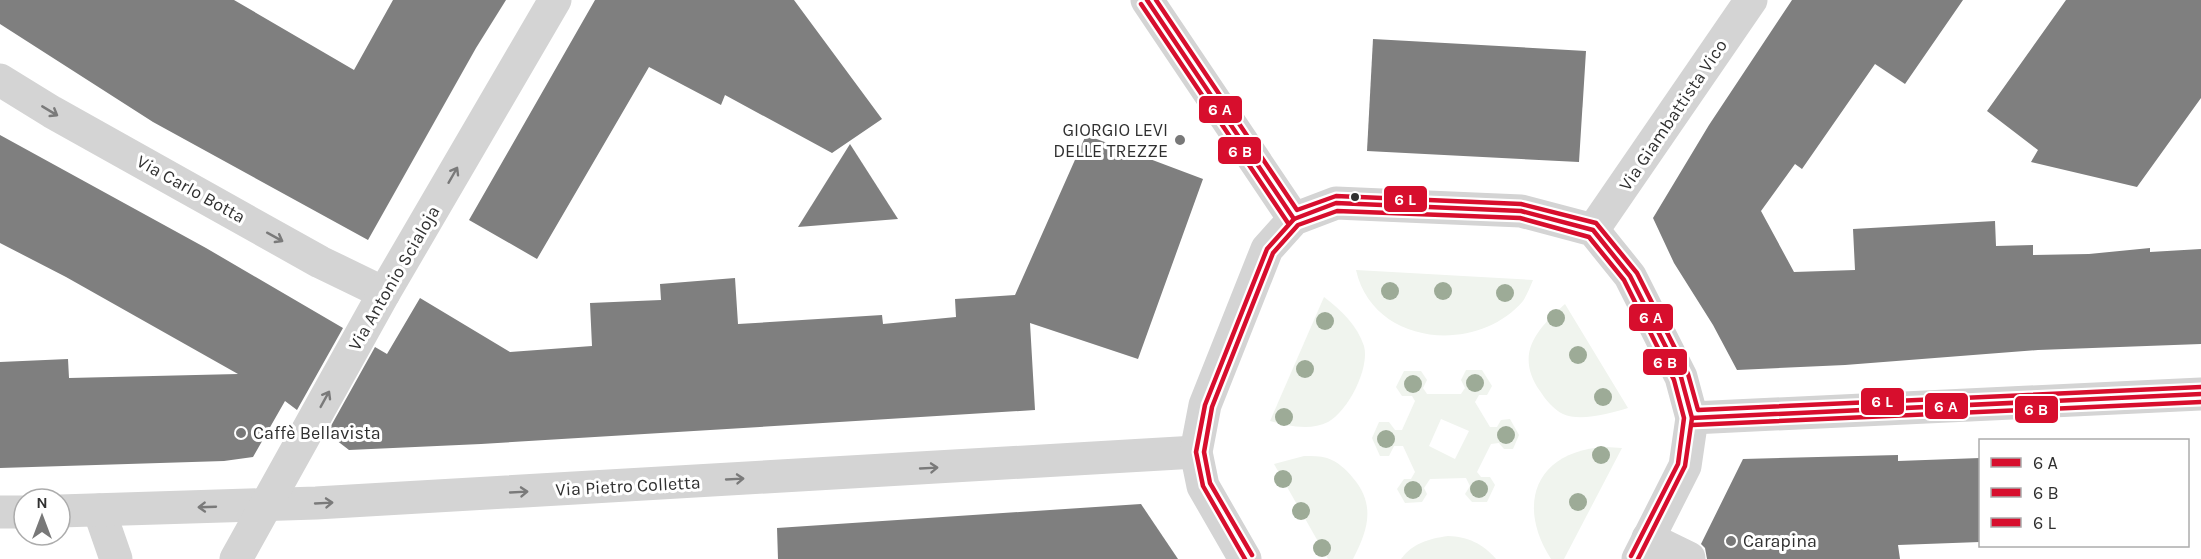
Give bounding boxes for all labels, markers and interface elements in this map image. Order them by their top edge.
street label: Via Giambattista Vico [1614,35,1732,195]
line badge: 6 A [1198,95,1243,124]
text: 6 A [1208,100,1232,119]
one-way arrow [41,105,58,117]
place label: GIORGIO LEVI DELLE TREZZE [1053,119,1168,162]
marker: GIORGIO LEVI DELLE TREZZE [1173,133,1187,147]
line badge: 6 B [1217,136,1262,165]
text: 6 B [1228,142,1252,161]
street label: Via Carlo Botta [133,150,249,228]
one-way arrow [447,167,459,184]
line badge: 6 L [1383,185,1428,213]
text: 6 L [1394,190,1416,209]
unlabelled marker [1349,191,1361,203]
street label: Via Antonio Scialoja [344,202,444,354]
one-way arrow [266,231,283,243]
line badge: 6 A [1628,303,1674,332]
text: 6 A [1639,308,1663,327]
line badge: 6 B [1642,348,1688,376]
text: 6 B [1653,353,1677,372]
line badge: 6 L [1860,387,1905,416]
one-way arrow [320,391,332,408]
text: 6 L [1871,392,1893,411]
line badge: 6 A [1924,392,1969,420]
line badge: 6 B [2014,395,2059,424]
text: 6 A [1934,397,1958,416]
text: 6 B [2024,400,2048,419]
place label: Caffè Bellavista [253,422,381,444]
marker: Caffè Bellavista [234,426,248,440]
legend [1979,439,2189,547]
text: 6 A [2033,452,2058,474]
one-way arrow [919,463,939,474]
street label: Via Pietro Colletta [555,471,701,501]
one-way arrow [724,474,744,485]
text: 6 B [2033,482,2059,504]
one-way arrow [508,486,528,497]
north arrow [12,487,72,547]
text: N [36,493,48,512]
one-way arrow [314,497,334,508]
one-way arrow [198,501,218,512]
text: 6 L [2033,512,2057,534]
place label: Carapina [1743,530,1817,552]
marker: Carapina [1724,534,1738,548]

